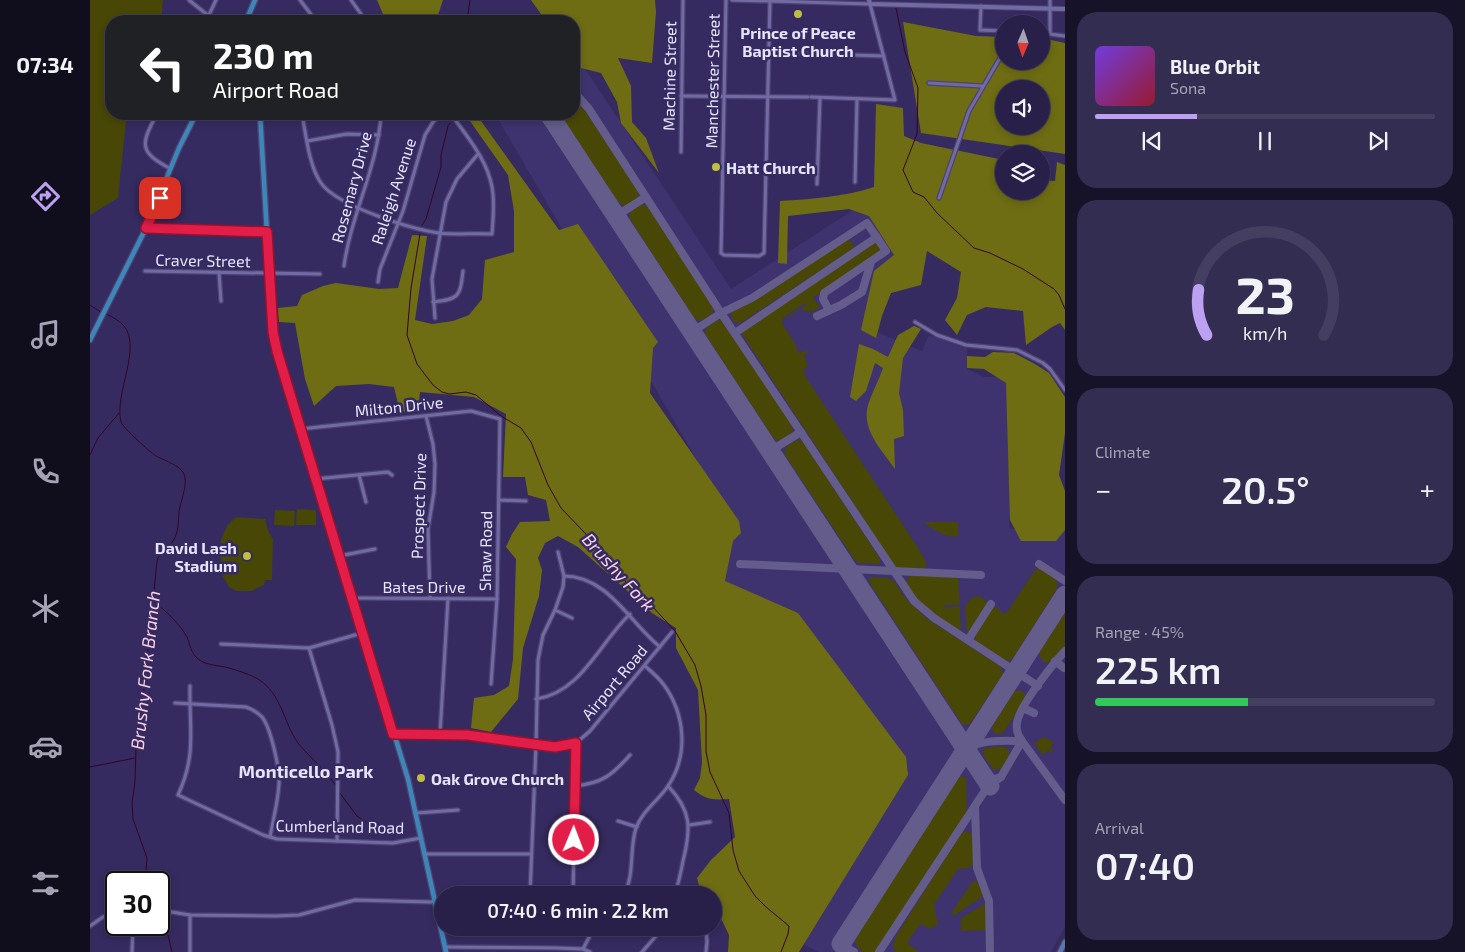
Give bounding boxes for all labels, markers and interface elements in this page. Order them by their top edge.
marker: Prince of Peace Baptist Church [792,8,804,20]
street label: Manchester Street [701,13,723,149]
north arrow [995,15,1050,70]
map controls [995,15,1050,200]
street label: Machine Street [659,21,679,131]
place label: Prince of Peace Baptist Church [740,23,856,60]
text: 230 m [213,34,314,76]
icon: left [130,35,195,100]
text: 07:34 [16,51,74,77]
text: Blue Orbit [1170,55,1260,78]
text: Airport Road [213,76,339,102]
text: Sona [1170,78,1206,97]
button: sound [995,80,1050,135]
icon: previous [1138,127,1166,155]
icon: pause [1251,127,1279,155]
icon: next [1364,127,1392,155]
street label: Rosemary Drive [327,129,375,245]
street label: Raleigh Avenue [367,135,419,247]
button: layers [995,145,1050,200]
place label: Hatt Church [726,158,816,177]
marker: Hatt Church [710,161,722,173]
pin [139,177,181,219]
icon: directions [28,179,63,214]
icon: arrive [146,184,174,212]
street label: Craver Street [155,250,251,270]
text: 23 [1235,262,1295,324]
icon: music [28,317,63,352]
text: km/h [1243,322,1287,344]
street label: Milton Drive [354,392,444,420]
text: Climate [1095,442,1150,461]
street label: Prospect Drive [407,453,429,559]
icon: phone [28,454,63,489]
text: 20.5° [1221,466,1310,512]
text: − [1095,472,1111,506]
text: + [1420,472,1435,506]
street label: Shaw Road [475,511,495,591]
water label: Brushy Fork [578,528,660,616]
place label: David Lash Stadium [155,538,237,575]
marker: David Lash Stadium [241,550,253,562]
street label: Bates Drive [382,577,466,596]
water label: Brushy Fork Branch [126,589,164,751]
icon: climate [28,591,63,626]
text: Range · 45% [1095,622,1184,641]
street label: Airport Road [577,641,651,723]
text: 225 km [1095,646,1221,692]
icon: car [28,729,63,764]
district label: Monticello Park [239,760,373,782]
place label: Oak Grove Church [431,769,564,788]
marker: Oak Grove Church [415,772,427,784]
position arrow [547,813,599,865]
street label: Cumberland Road [275,815,405,837]
text: Arrival [1095,818,1144,837]
text: 07:40 [1095,842,1195,888]
icon: filters [28,866,63,901]
speed limit sign: 30 [105,871,170,936]
text: 07:40 · 6 min · 2.2 km [487,899,669,922]

